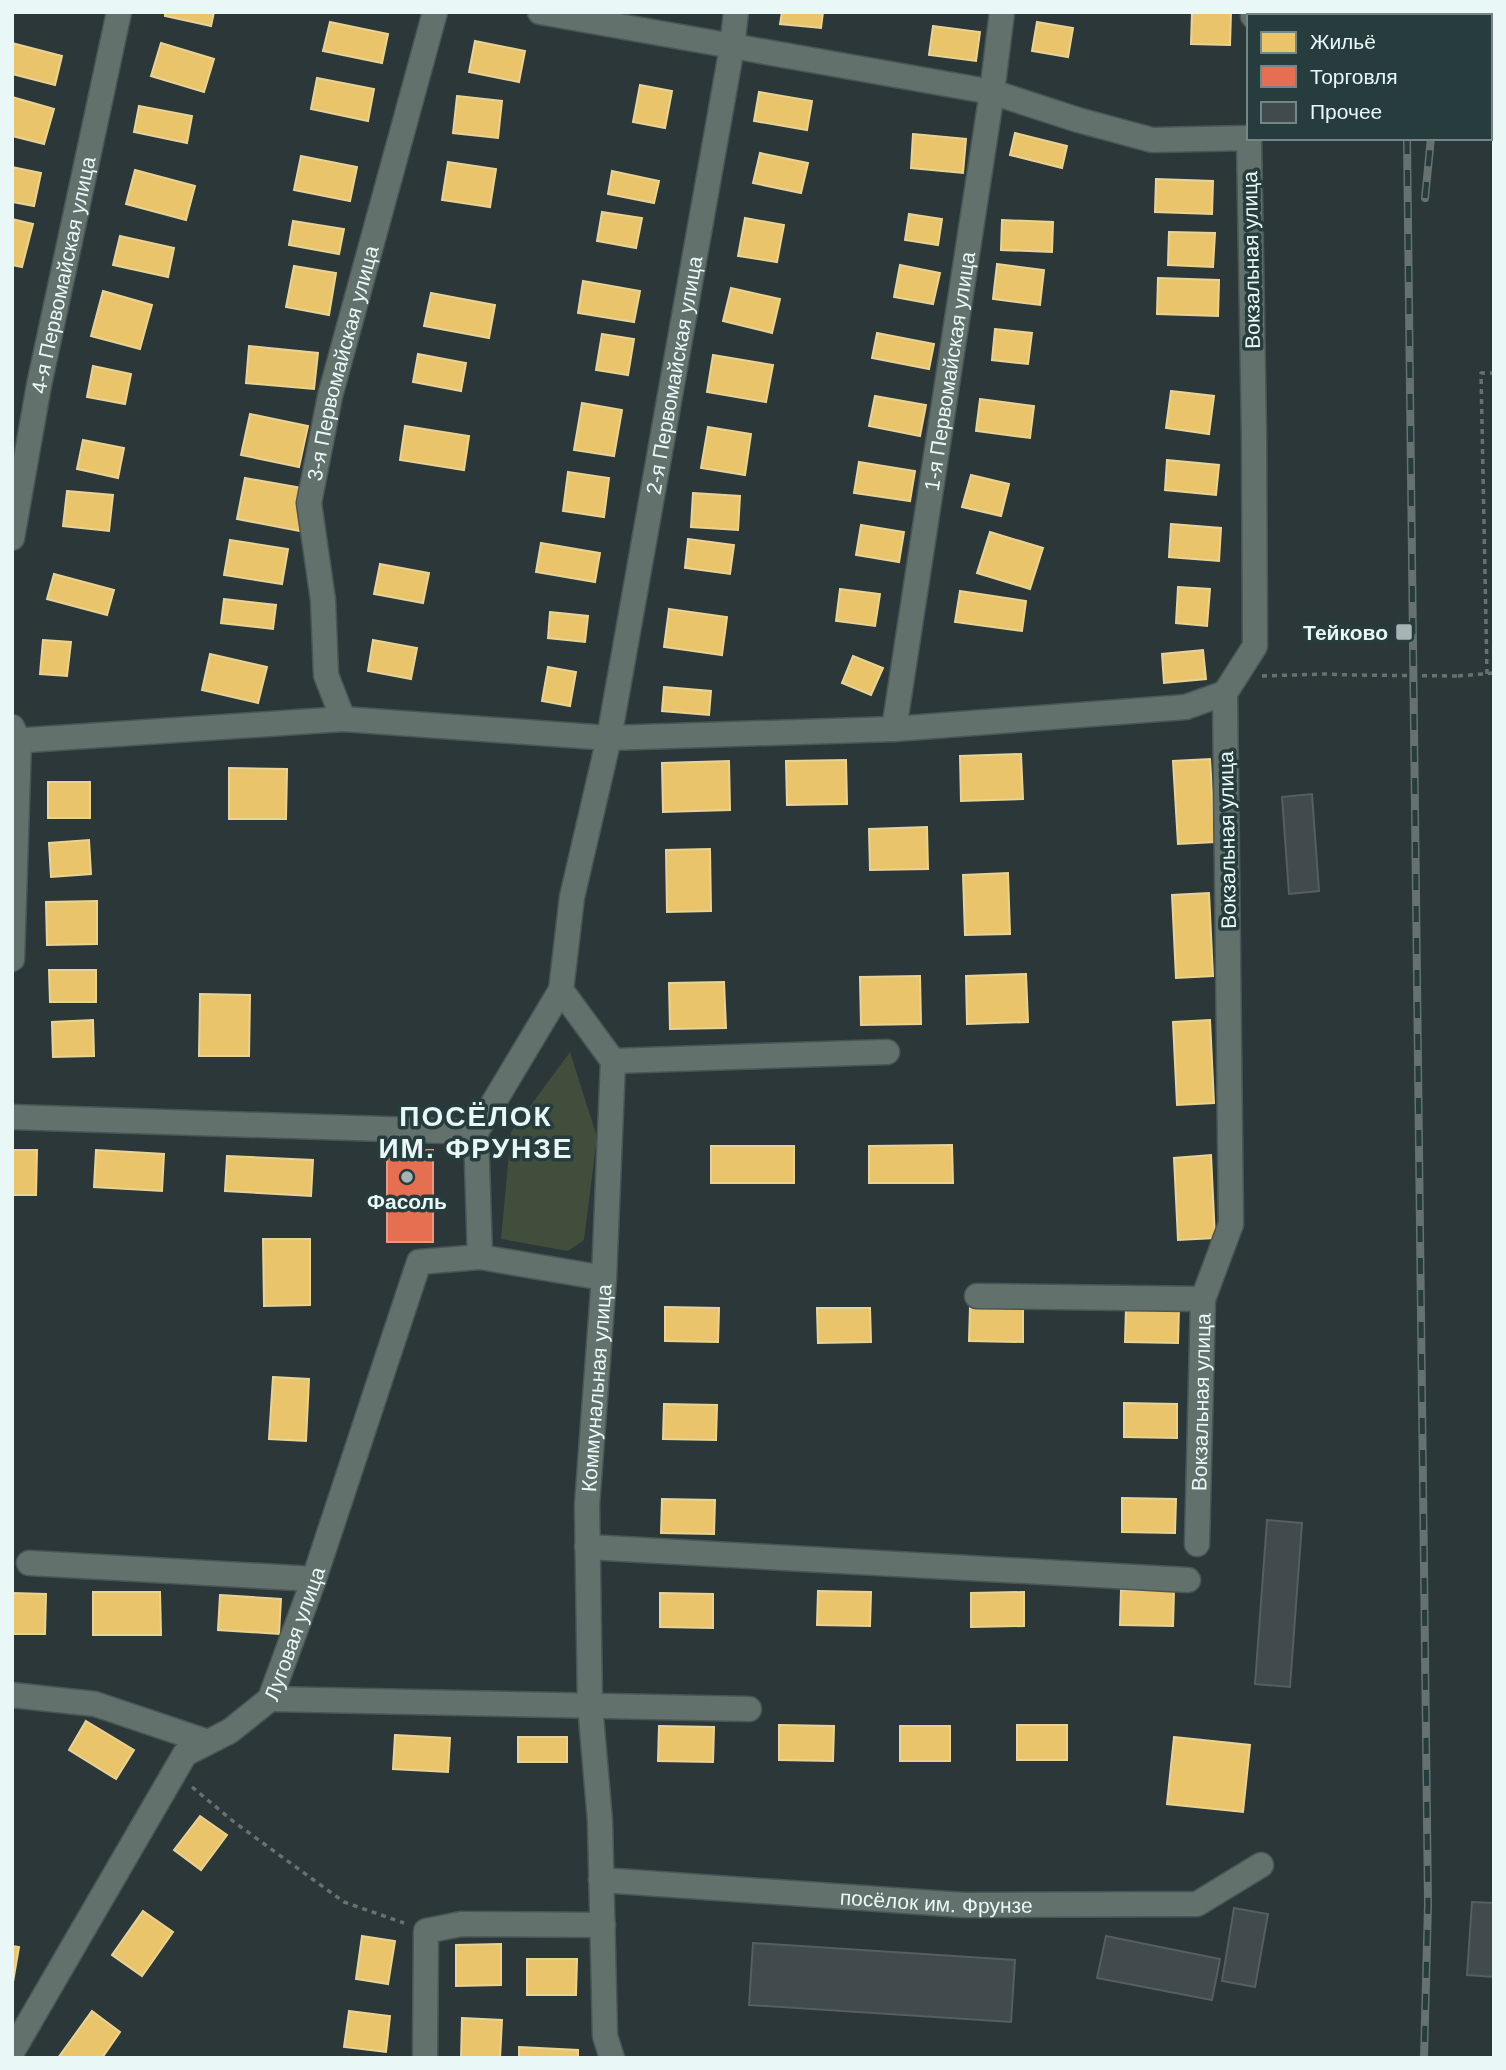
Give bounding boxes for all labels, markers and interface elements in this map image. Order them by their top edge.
legend [1247,14,1492,140]
text: Жильё [1310,30,1376,53]
text: Торговля [1310,65,1398,88]
text: Прочее [1310,100,1382,123]
street label: 4-я Первомайская улица [26,154,99,395]
street label: Вокзальная улица [1238,171,1264,349]
street label: 3-я Первомайская улица [302,243,382,483]
street label: 1-я Первомайская улица [919,250,979,492]
street label: 2-я Первомайская улица [641,254,706,496]
place label: Тейково [1303,621,1388,644]
marker: Тейково [1394,622,1414,642]
street label: Вокзальная улица [1214,751,1240,929]
district label: ПОСЁЛОК ИМ. ФРУНЗЕ [378,1101,574,1164]
marker: Фасоль [399,1169,415,1185]
place label: Фасоль [367,1190,447,1213]
street label: Коммунальная улица [577,1283,615,1493]
street label: Вокзальная улица [1187,1312,1214,1491]
street label: Луговая улица [259,1563,329,1704]
street label: посёлок им. Фрунзе [839,1885,1033,1917]

